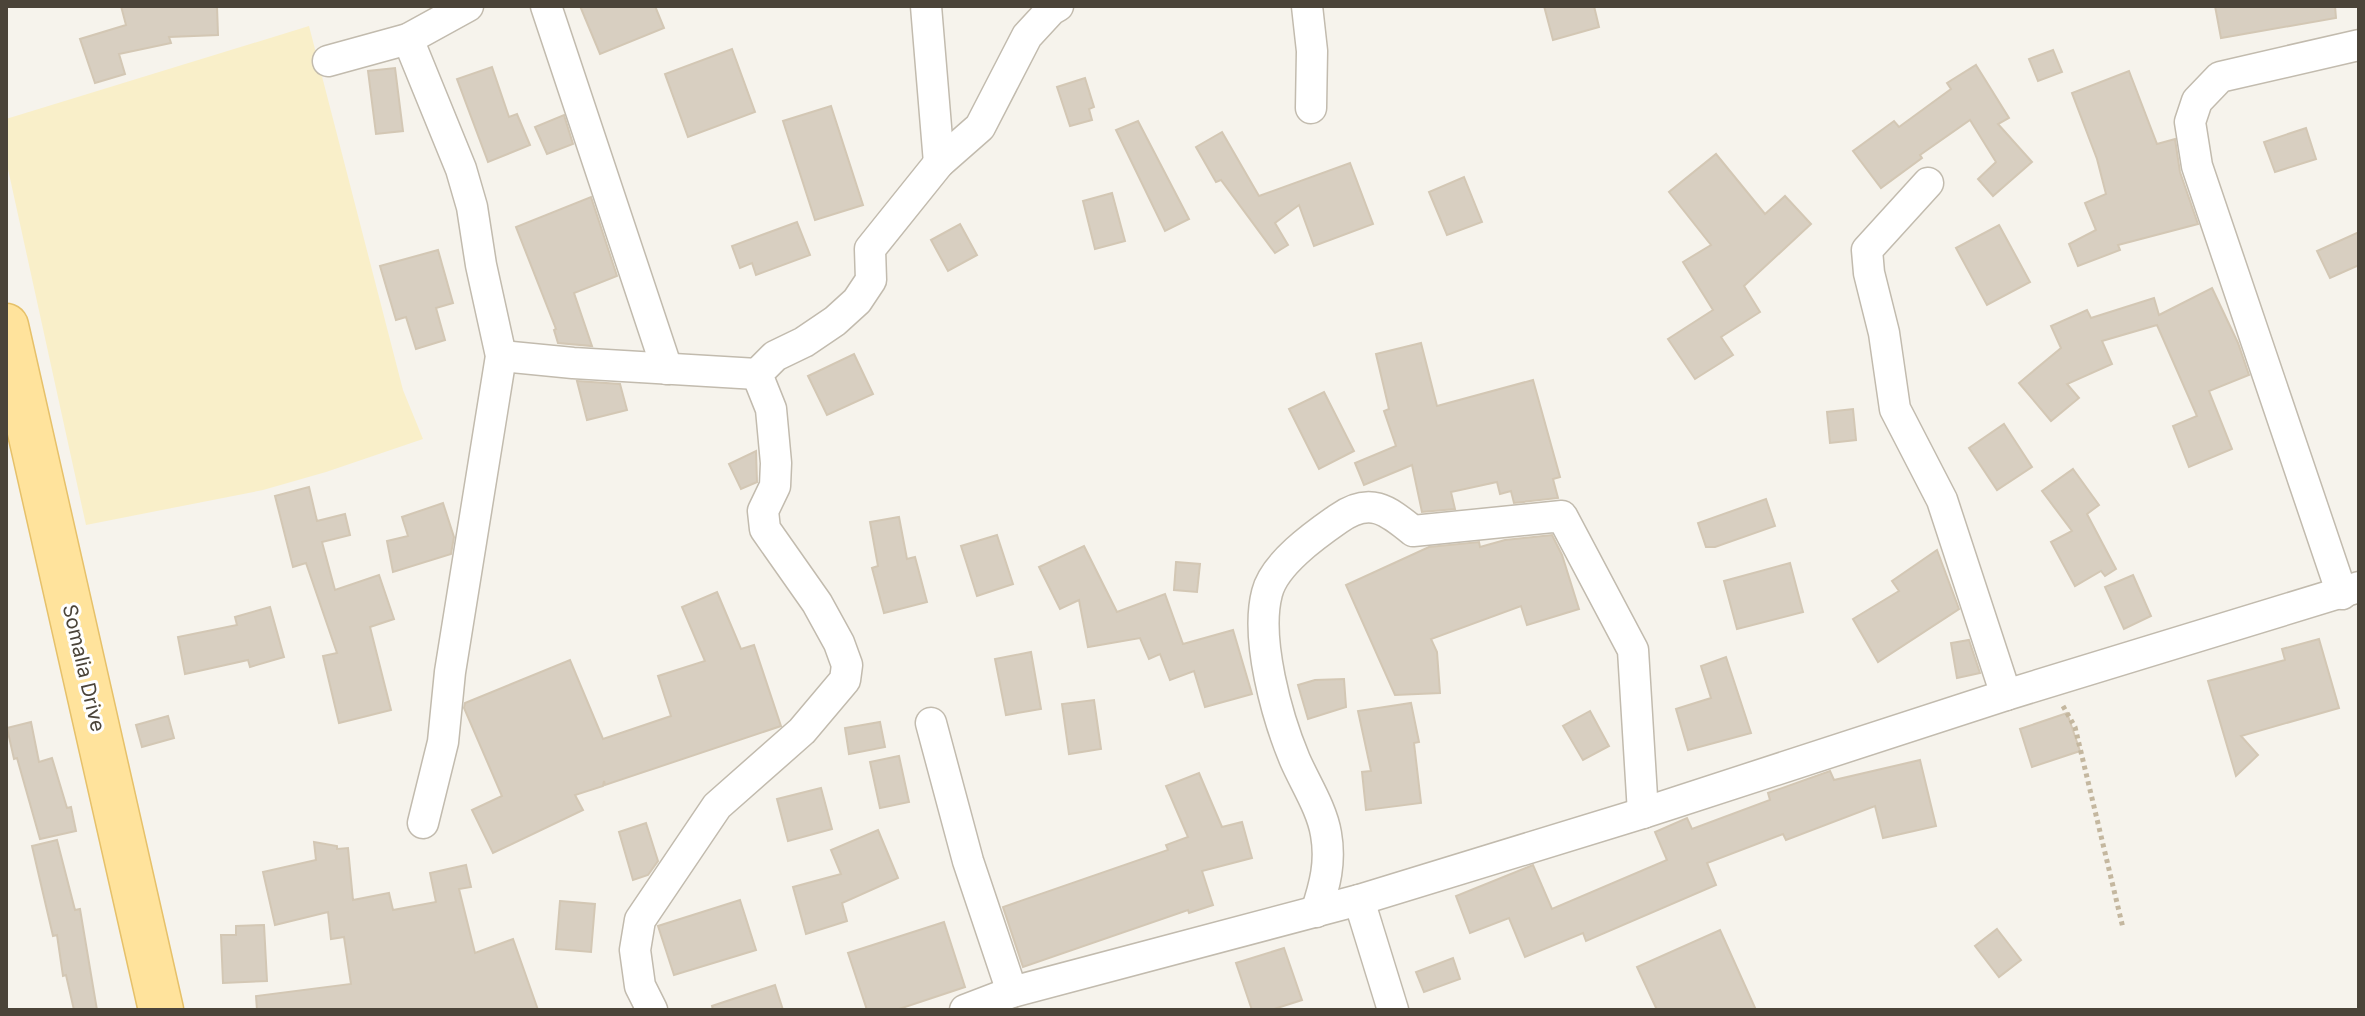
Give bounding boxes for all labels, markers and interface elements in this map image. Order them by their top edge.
street label: Somalia Drive [58,602,110,734]

